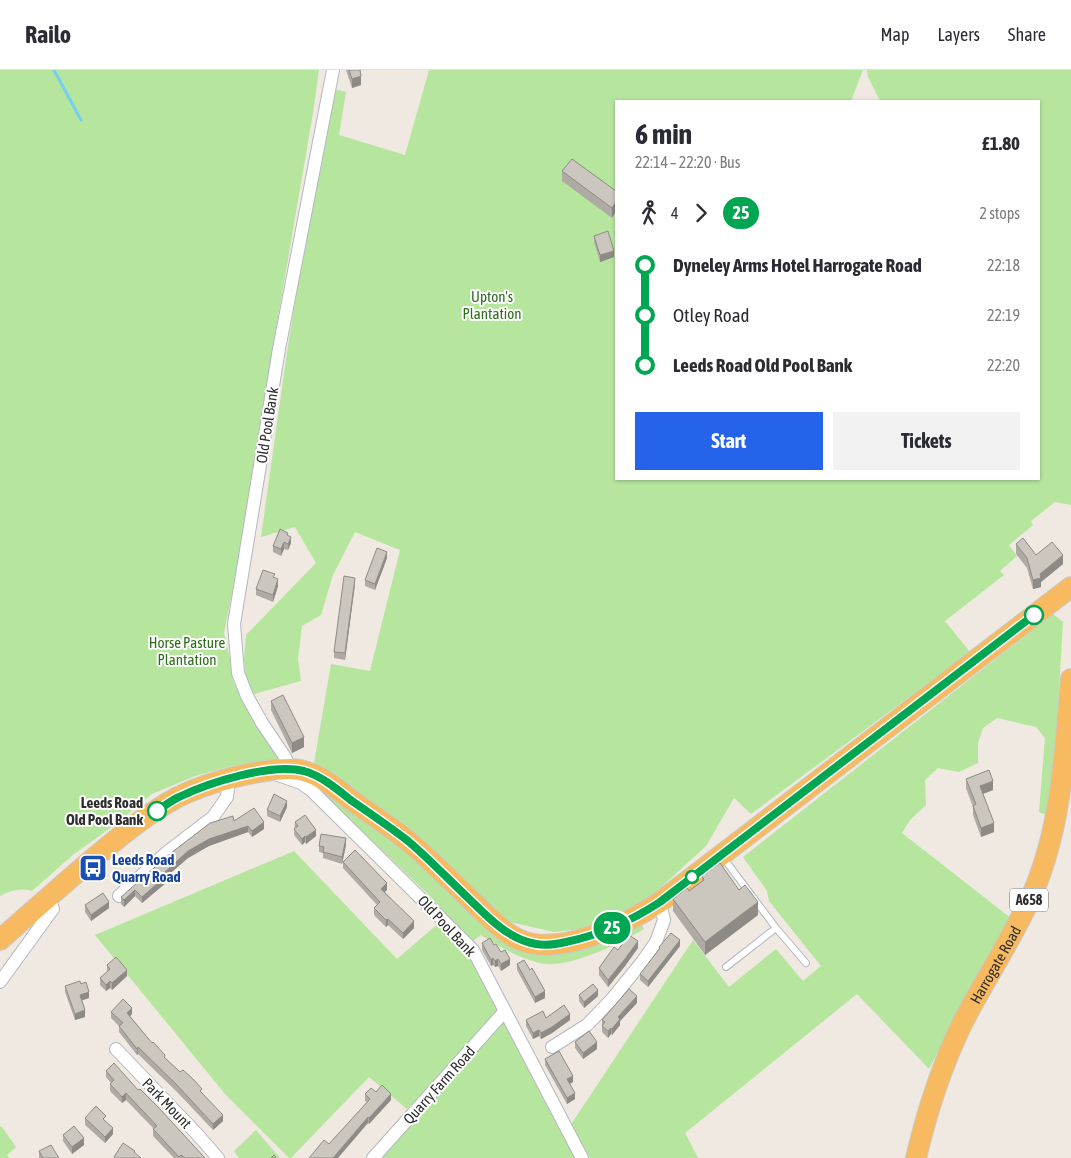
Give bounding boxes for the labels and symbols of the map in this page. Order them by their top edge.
park label: Upton's Plantation [463,288,521,322]
street label: Old Pool Bank [253,385,281,464]
unlabelled marker [1024,605,1044,625]
park label: Horse Pasture Plantation [149,634,225,668]
place label: Leeds Road Old Pool Bank [66,794,143,828]
marker: Leeds Road Old Pool Bank [147,801,167,821]
place label: Leeds Road Quarry Road [112,851,181,885]
bus stop icon: Leeds Road Quarry Road [78,853,108,883]
unlabelled marker [685,870,699,884]
road number: A658 [1010,888,1048,912]
street label: Old Pool Bank [415,892,480,960]
line badge: 25 [590,912,634,944]
street label: Harrogate Road [966,923,1024,1006]
street label: Quarry Farm Road [400,1043,478,1127]
street label: Park Mount [139,1074,195,1132]

